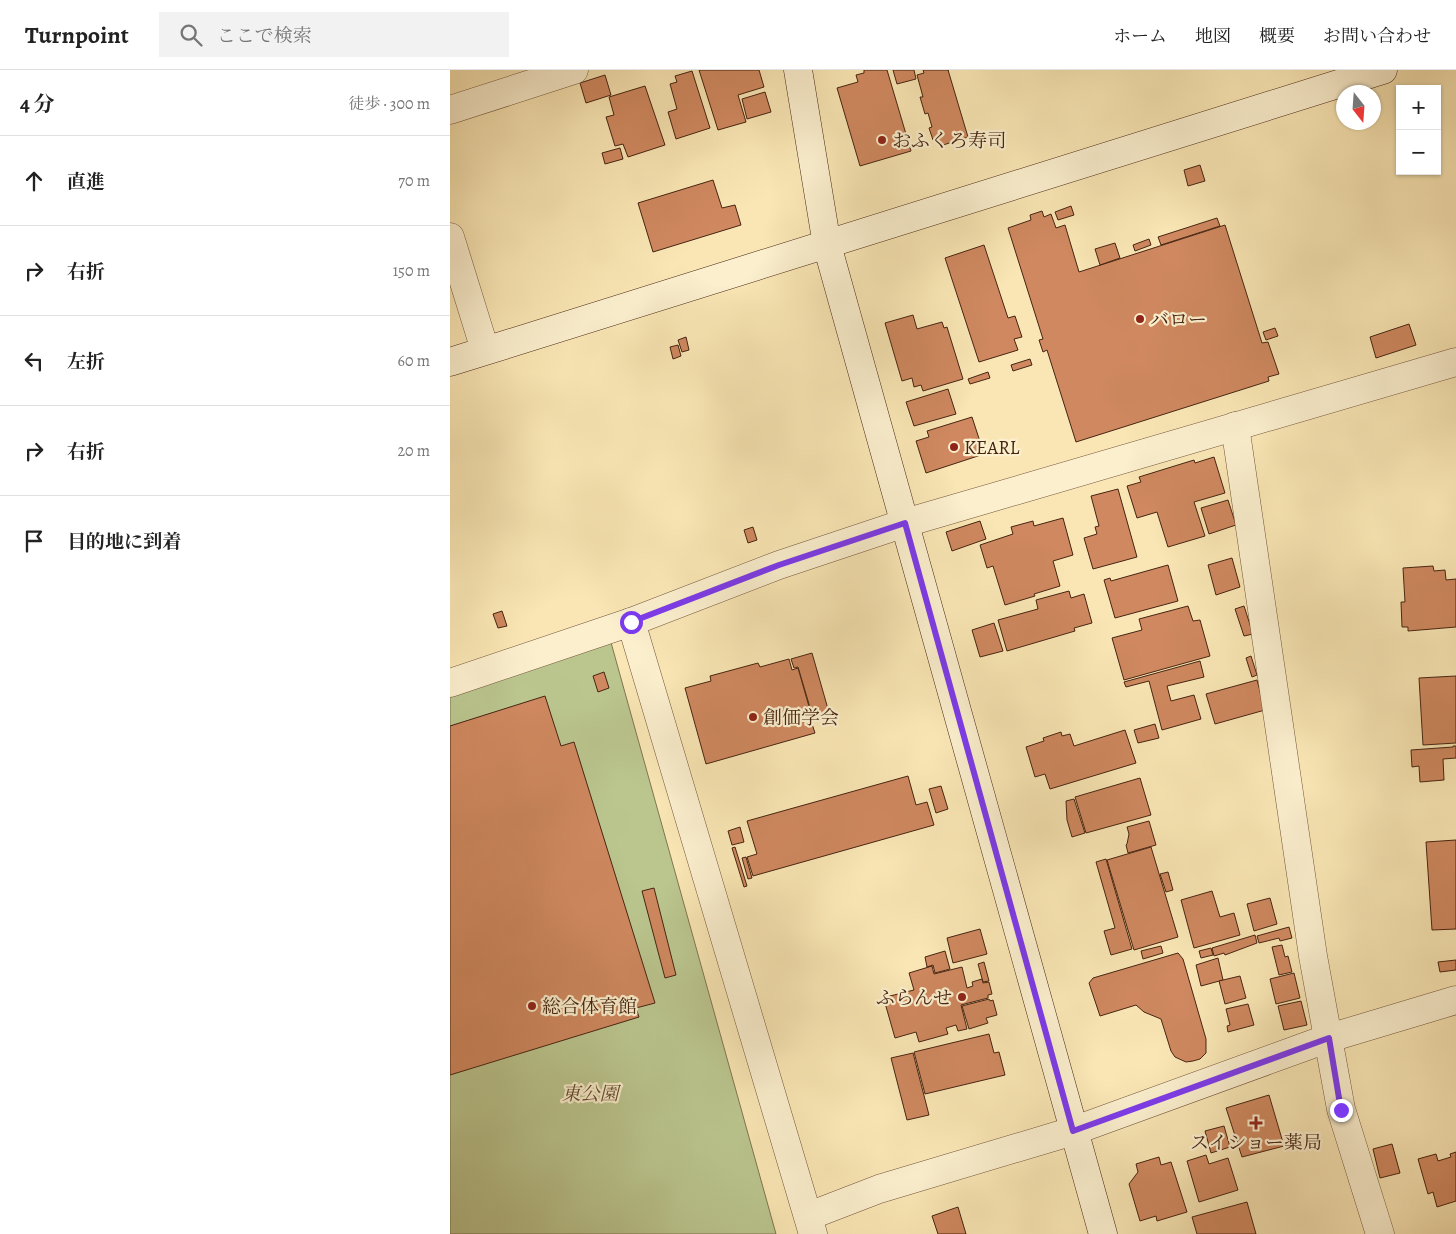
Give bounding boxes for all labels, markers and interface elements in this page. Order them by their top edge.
search box [159,12,509,57]
text: Turnpoint [25,19,129,51]
icon: search [177,21,205,49]
text: ここで検索 [217,23,312,49]
text: ホーム [1113,24,1167,48]
text: 地図 [1195,24,1231,48]
text: 概要 [1259,24,1295,48]
text: お問い合わせ [1323,24,1431,48]
north arrow [1336,85,1381,130]
map controls [1396,85,1441,175]
button: + [1396,85,1441,130]
text: 4 分 [20,90,55,118]
text: 徒歩 · 300 m [348,93,430,115]
place label: おふくろ寿司 [892,128,1006,154]
button: − [1396,130,1441,175]
marker: おふくろ寿司 [876,134,888,146]
icon: ahead [20,167,48,195]
text: 直進 [67,169,105,195]
text: 70 m [398,170,430,192]
icon: right [20,257,48,285]
text: 右折 [67,259,105,285]
text: 150 m [393,260,430,282]
place label: バロー [1150,307,1207,333]
marker: バロー [1134,313,1146,325]
icon: left [20,347,48,375]
text: 左折 [67,349,105,375]
text: 60 m [398,350,430,372]
place label: KEARL [964,435,1020,461]
icon: right [20,437,48,465]
text: 右折 [67,439,105,465]
text: 20 m [397,440,430,462]
marker: KEARL [948,441,960,453]
icon: arrive [20,527,48,555]
text: 目的地に到着 [67,529,181,555]
route start [620,611,643,634]
place label: 創価学会 [763,705,839,731]
marker: 創価学会 [747,711,759,723]
place label: ふらんせ [876,985,952,1011]
marker: ふらんせ [956,991,968,1003]
place label: 総合体育館 [542,994,637,1020]
marker: 総合体育館 [526,1000,538,1012]
park label: 東公園 [561,1081,621,1107]
route end [1330,1099,1353,1122]
marker: スイショー薬局 [1250,1117,1262,1129]
place label: スイショー薬局 [1190,1130,1322,1156]

